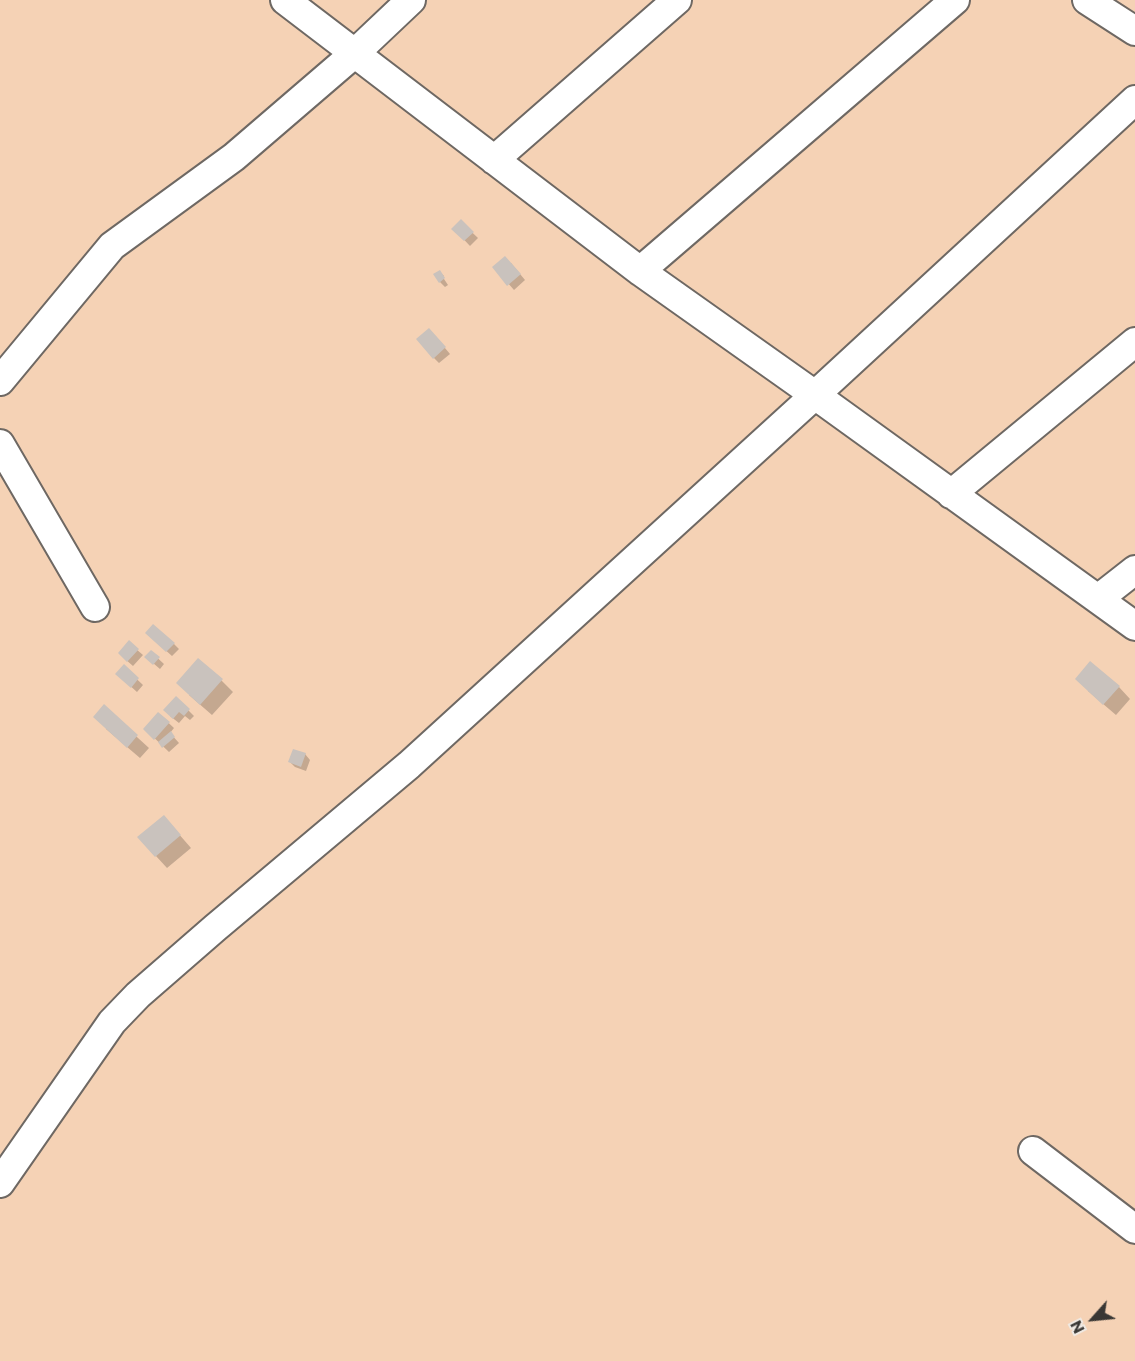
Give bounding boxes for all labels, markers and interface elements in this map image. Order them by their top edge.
north arrow [1063,1289,1123,1349]
text: N [1065,1318,1088,1337]

